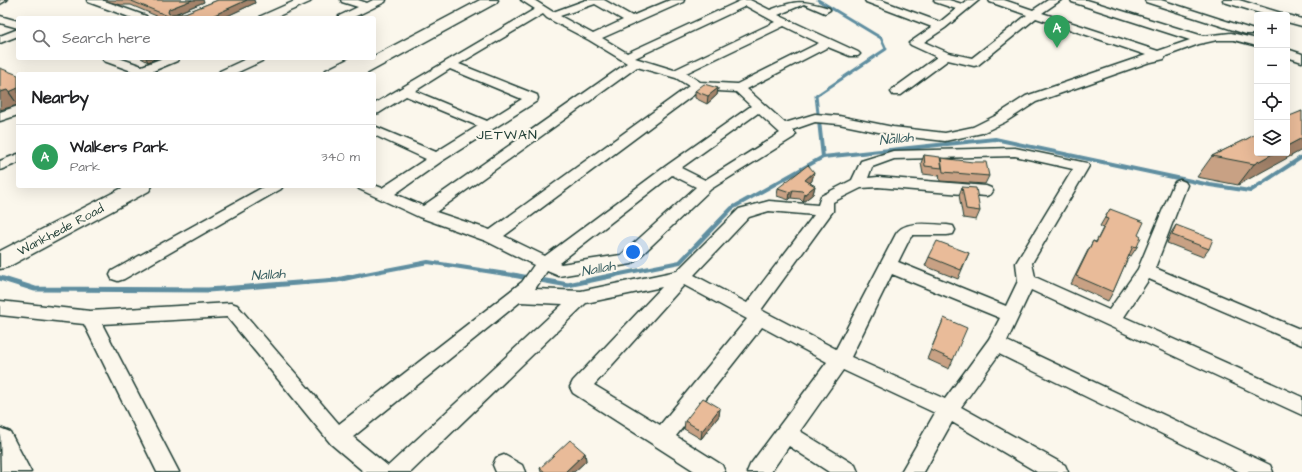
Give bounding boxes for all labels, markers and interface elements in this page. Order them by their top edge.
map controls [1254,12,1290,156]
button: + [1254,12,1290,48]
pin: A [1044,15,1070,48]
search box [16,16,376,60]
icon: search [30,27,52,49]
text: Search here [62,28,151,49]
button: − [1254,48,1290,84]
button: locate [1254,84,1290,120]
text: Nearby [32,86,89,110]
button: layers [1254,120,1290,156]
district label: JETWAN [476,125,538,145]
water label: Nallah [878,127,915,151]
text: Walkers Park [70,137,168,158]
text: A [41,148,49,166]
text: 340 m [321,148,360,166]
text: Park [70,158,100,176]
street label: Wankhede Road [14,199,107,260]
your location [623,242,643,262]
water label: Nallah [579,256,618,282]
water label: Nallah [250,264,287,286]

